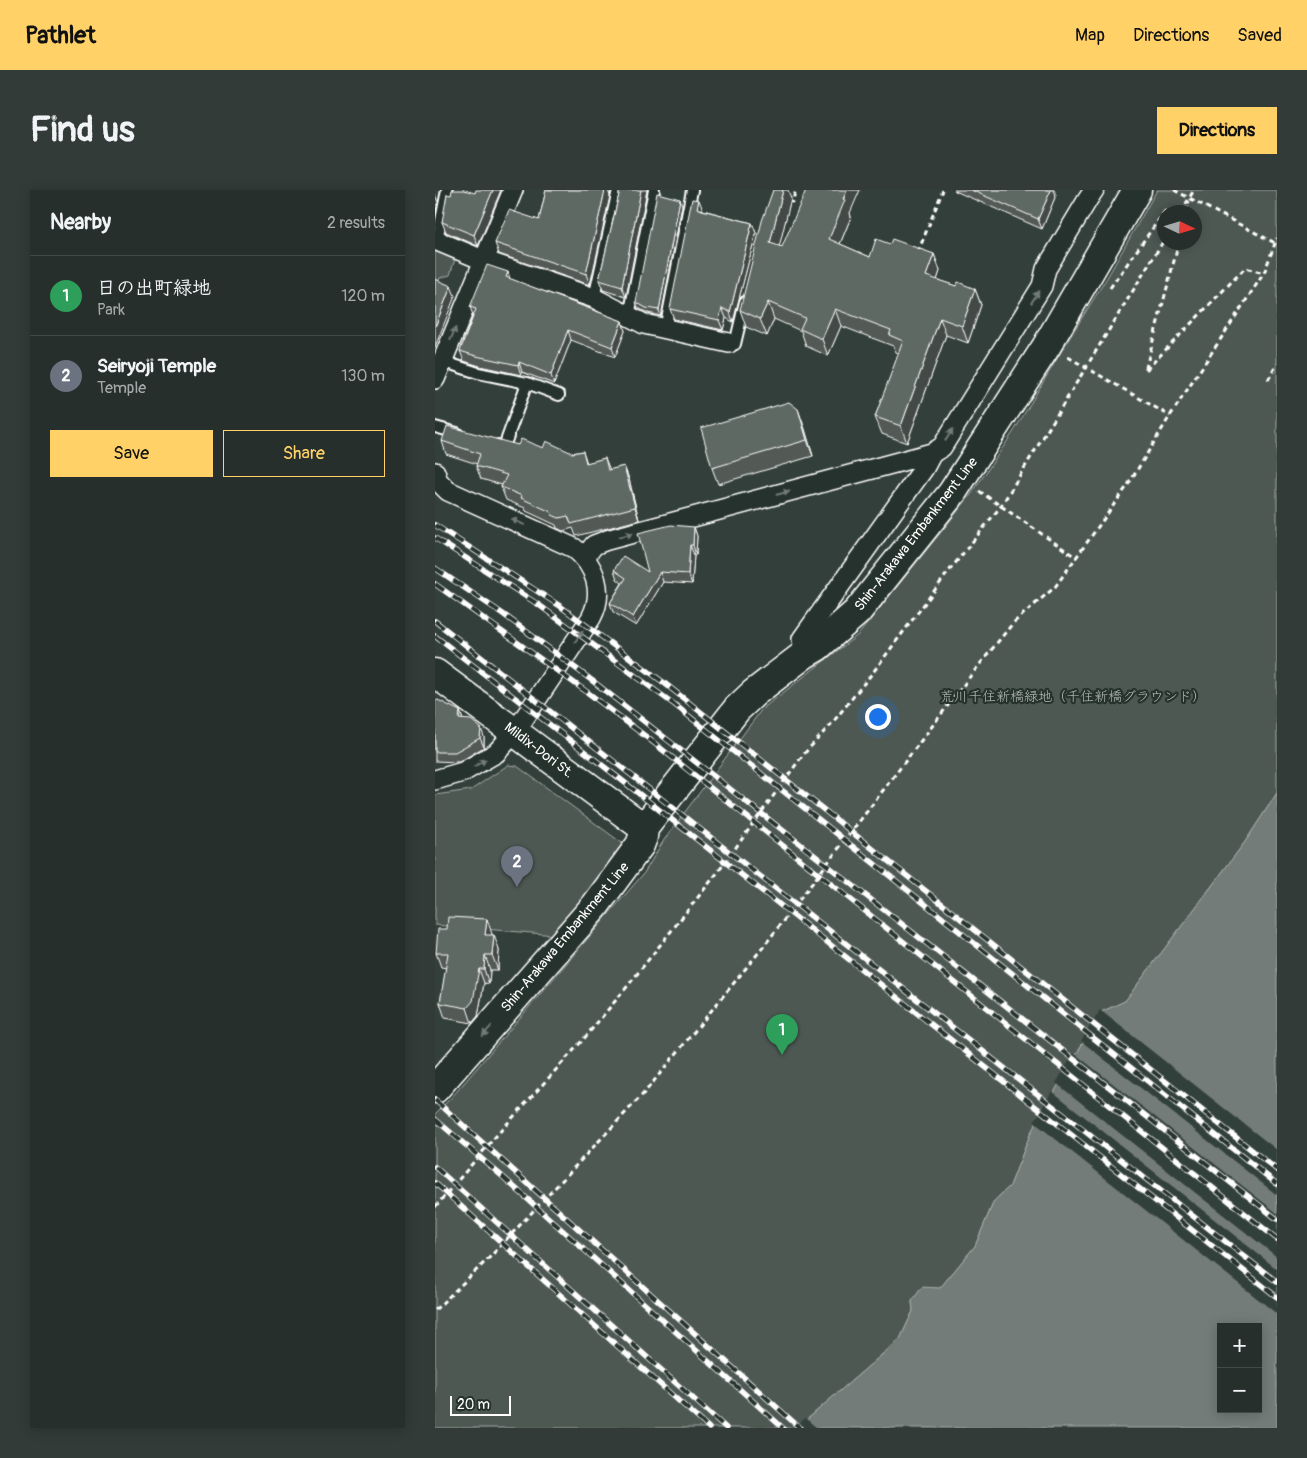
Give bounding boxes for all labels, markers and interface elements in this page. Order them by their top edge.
text: Pathlet [25,21,96,50]
text: Map [1075,24,1105,47]
text: Directions [1133,24,1209,47]
text: Saved [1237,24,1282,47]
button: Directions [1157,107,1277,154]
text: Find us [30,108,135,152]
north arrow [1157,205,1202,250]
text: Nearby [50,209,111,236]
text: 2 results [327,213,385,233]
text: 日の出町緑地 [97,276,211,300]
text: 1 [63,286,69,306]
text: 120 m [341,286,385,306]
one-way arrow [1030,291,1040,304]
text: Park [97,300,125,320]
one-way arrow [450,327,458,341]
text: Seiryoji Temple [97,354,216,378]
text: 2 [62,366,70,386]
text: 130 m [341,366,385,386]
text: Temple [97,378,146,398]
one-way arrow [944,428,954,442]
button: Save [50,430,213,477]
button: Share [223,430,385,477]
street label: Shin-Arakawa Embankment Line [851,454,981,614]
one-way arrow [775,489,790,497]
one-way arrow [510,518,525,527]
one-way arrow [618,531,633,539]
one-way arrow [574,629,584,642]
park label: 荒川千住新橋緑地（千住新橋グラウンド） [940,688,1206,705]
your location [865,704,891,730]
street label: Mildix-Dori St. [501,719,577,781]
one-way arrow [474,758,487,767]
pin: 2 [501,846,533,887]
street label: Shin-Arakawa Embankment Line [497,859,633,1015]
pin: 1 [766,1014,798,1055]
one-way arrow [482,1025,493,1037]
map controls [1217,1323,1262,1413]
button: + [1217,1323,1262,1368]
button: − [1217,1368,1262,1413]
scale bar [450,1393,511,1416]
text: 20 m [457,1396,490,1413]

